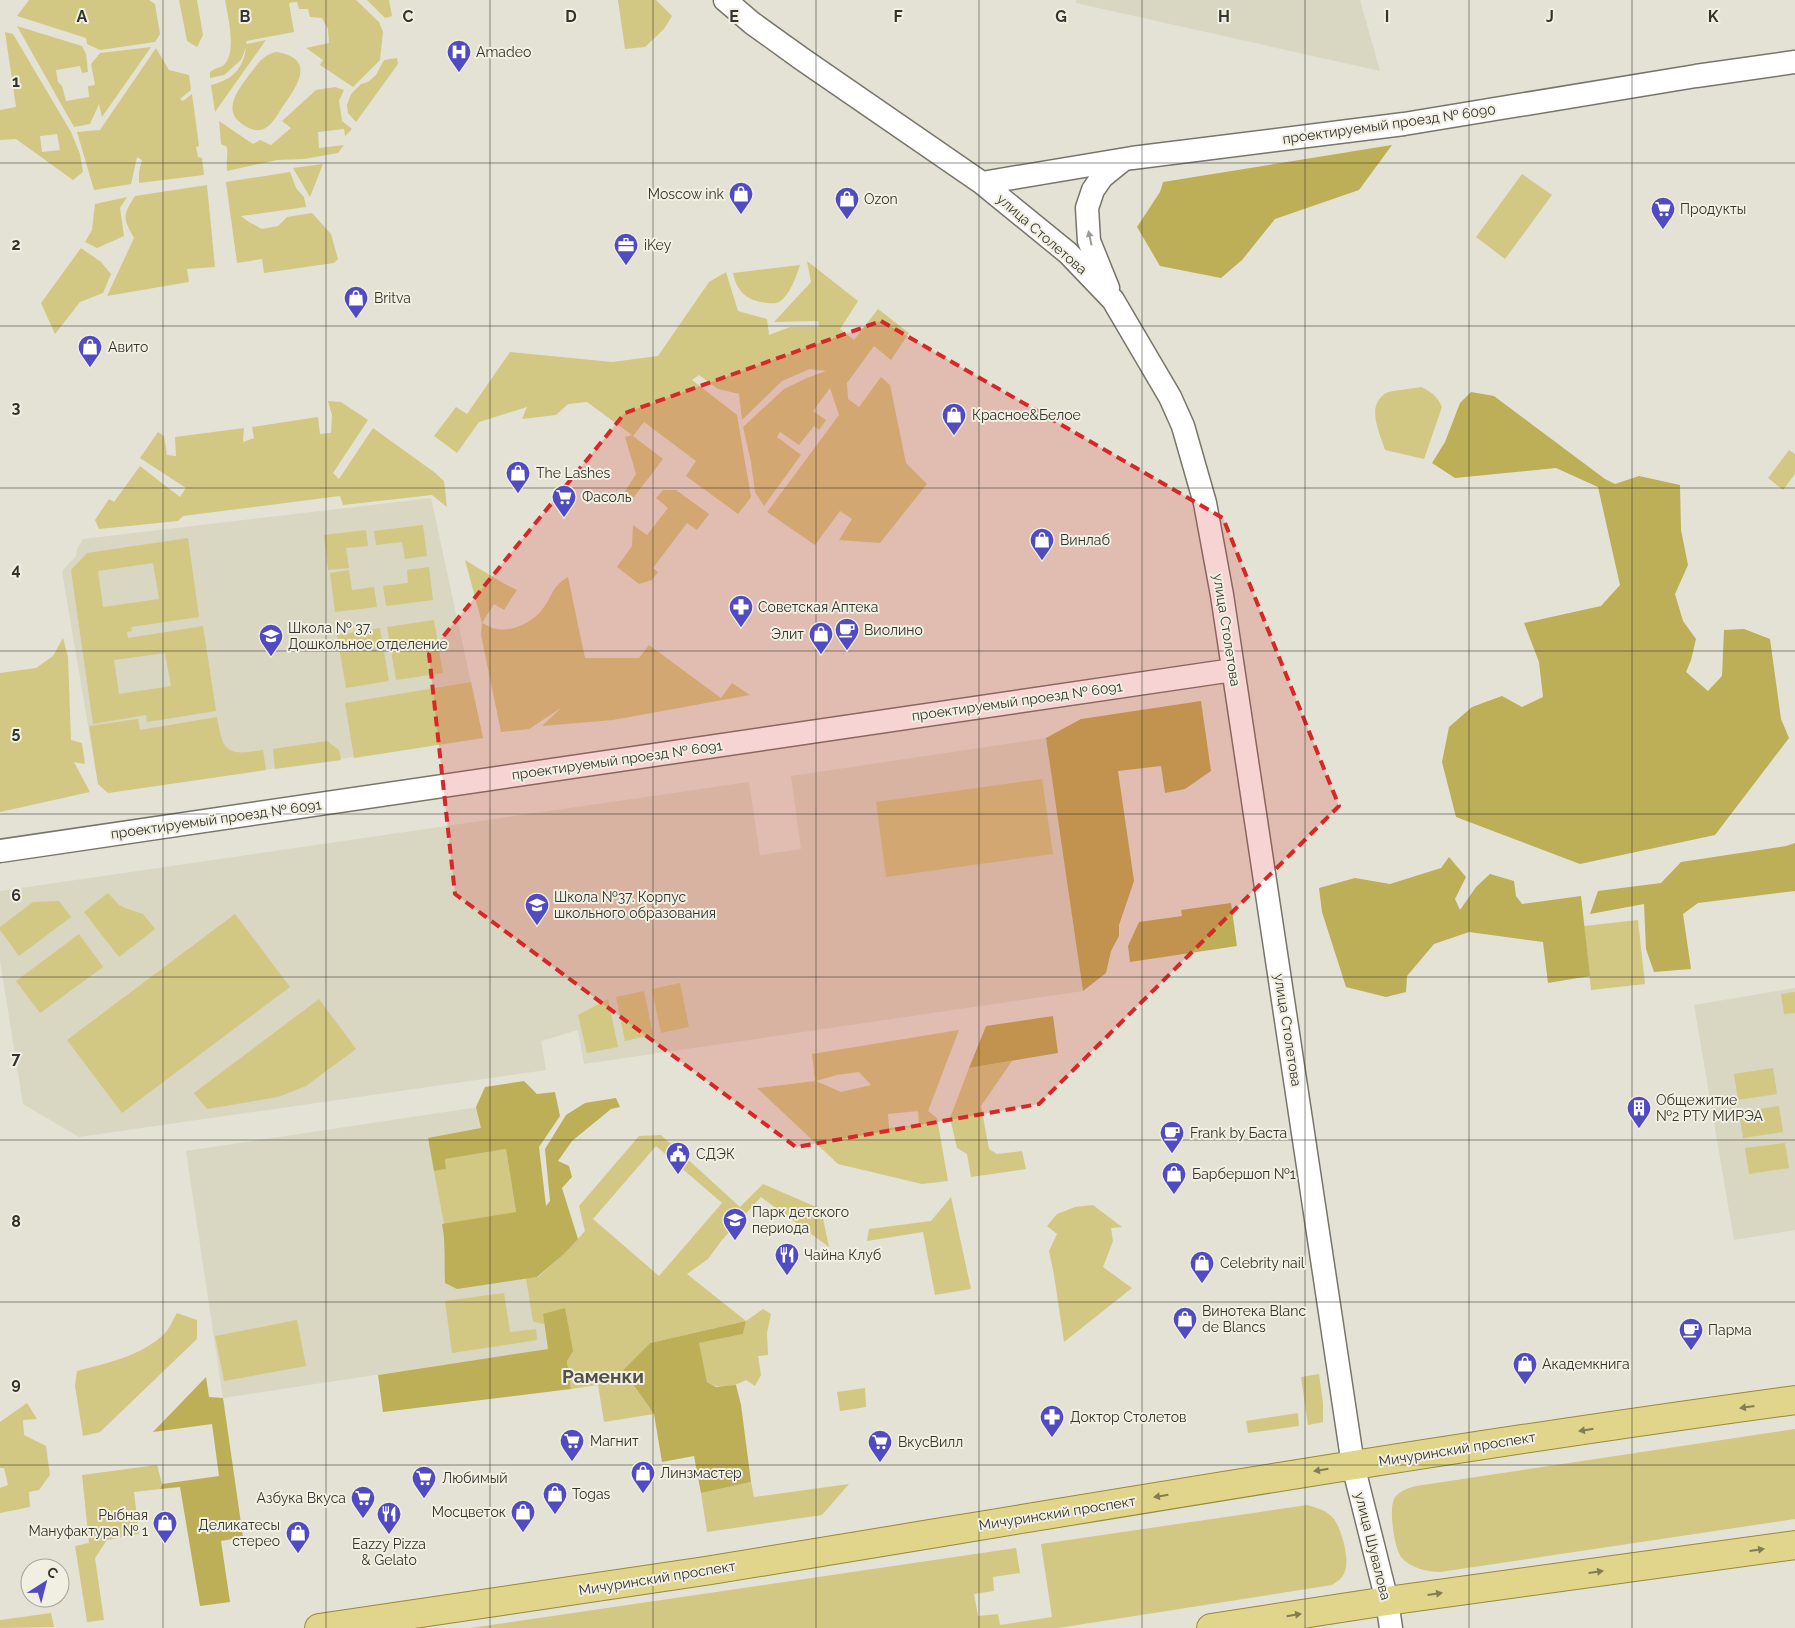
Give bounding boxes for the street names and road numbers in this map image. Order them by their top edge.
street label: проектируемый проезд № 6090 [1281,101,1497,147]
street label: улица Столетова [994,191,1090,277]
street label: улица Столетова [1210,572,1244,688]
street label: проектируемый проезд № 6091 [911,678,1123,724]
street label: проектируемый проезд № 6091 [511,737,723,783]
street label: проектируемый проезд № 6091 [110,796,322,842]
street label: улица Столетова [1271,972,1305,1088]
street label: Мичуринский проспект [1378,1429,1537,1469]
street label: улица Шувалова [1352,1490,1394,1602]
street label: Мичуринский проспект [978,1493,1137,1533]
street label: Мичуринский проспект [578,1558,737,1598]

